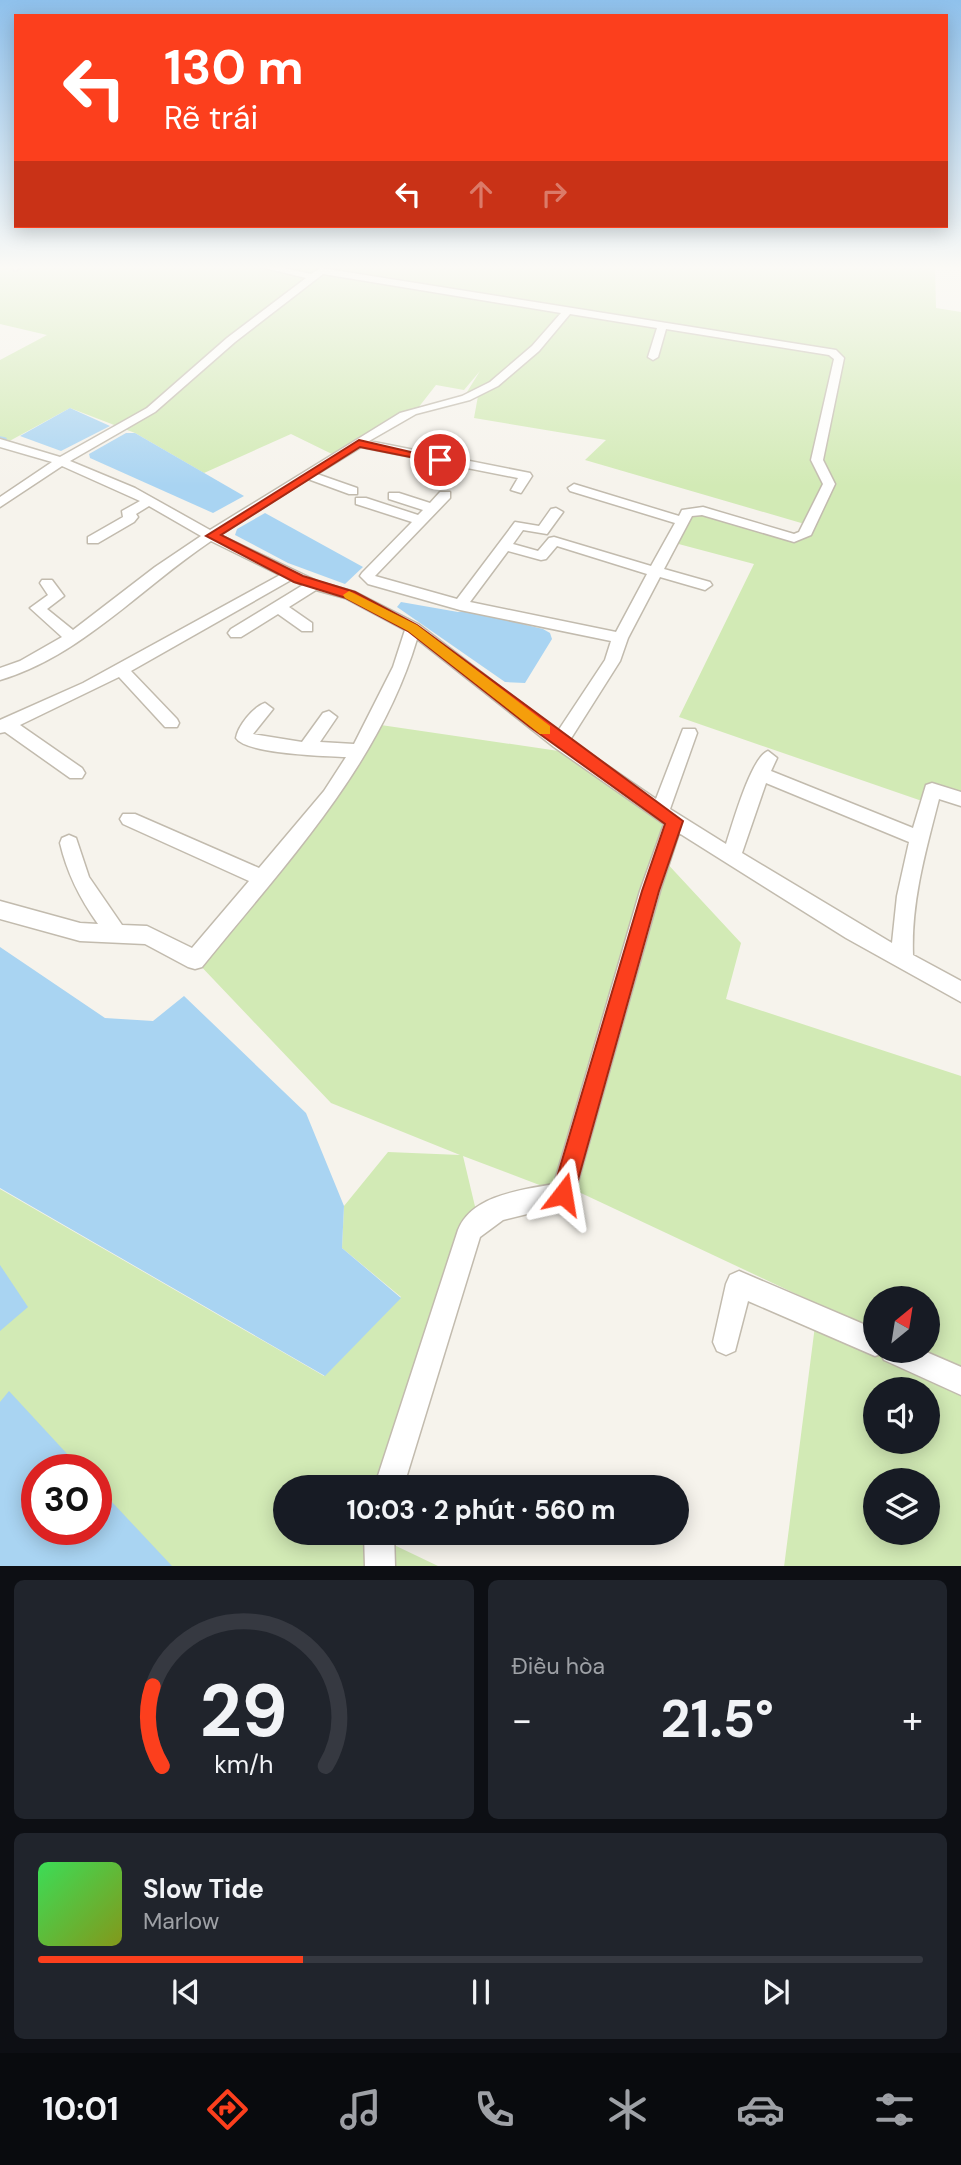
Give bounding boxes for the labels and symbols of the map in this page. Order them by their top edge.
pin [410,430,470,490]
position arrow [526,1157,600,1231]
north arrow [863,1286,940,1363]
speed limit sign: 30 [21,1454,112,1545]

